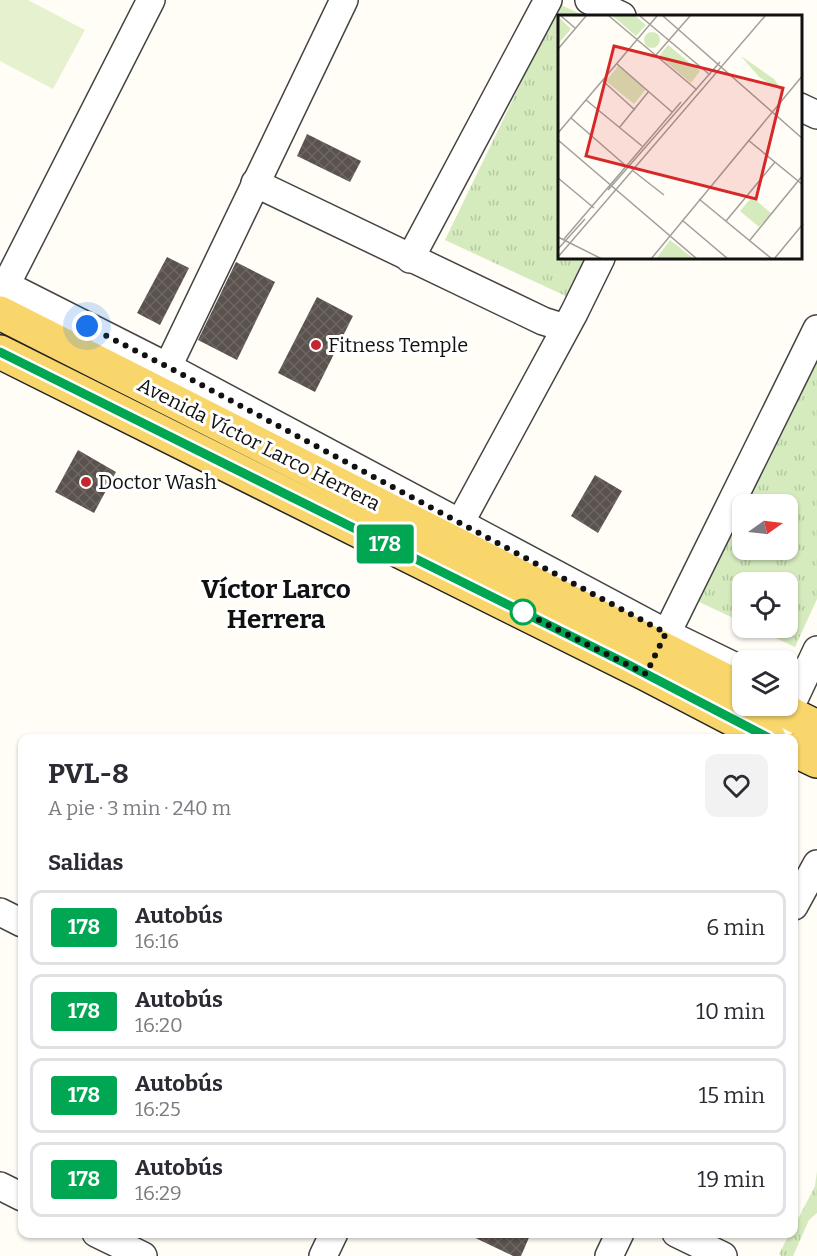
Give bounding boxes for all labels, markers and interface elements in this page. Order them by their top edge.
inset map [558,15,802,260]
your location [72,311,102,341]
place label: Fitness Temple [328,333,468,357]
marker: Fitness Temple [309,338,323,352]
street label: Avenida Víctor Larco Herrera [134,372,384,516]
place label: Doctor Wash [98,470,217,494]
marker: Doctor Wash [79,475,93,489]
north arrow [732,494,798,560]
map controls [732,494,798,716]
line badge: 178 [350,524,420,564]
text: 178 [369,531,401,557]
button: locate [732,572,798,638]
district label: Víctor Larco Herrera [201,574,351,635]
unlabelled marker [510,599,536,625]
button: layers [732,650,798,716]
button: heart [705,754,768,817]
text: PVL-8 [48,757,129,790]
text: A pie · 3 min · 240 m [48,796,231,820]
text: Salidas [48,849,123,876]
text: Autobús [135,902,223,929]
text: 178 [68,914,100,940]
text: 6 min [706,914,765,941]
text: 16:16 [135,929,179,953]
text: Autobús [135,986,223,1013]
text: 178 [68,998,100,1024]
text: 10 min [696,998,765,1025]
text: 16:20 [135,1013,183,1037]
text: Autobús [135,1070,223,1097]
text: 178 [68,1082,100,1108]
text: 15 min [698,1082,765,1109]
text: 16:25 [135,1097,181,1121]
text: Autobús [135,1154,223,1181]
text: 178 [68,1166,100,1192]
text: 19 min [697,1166,765,1193]
text: 16:29 [135,1181,182,1205]

